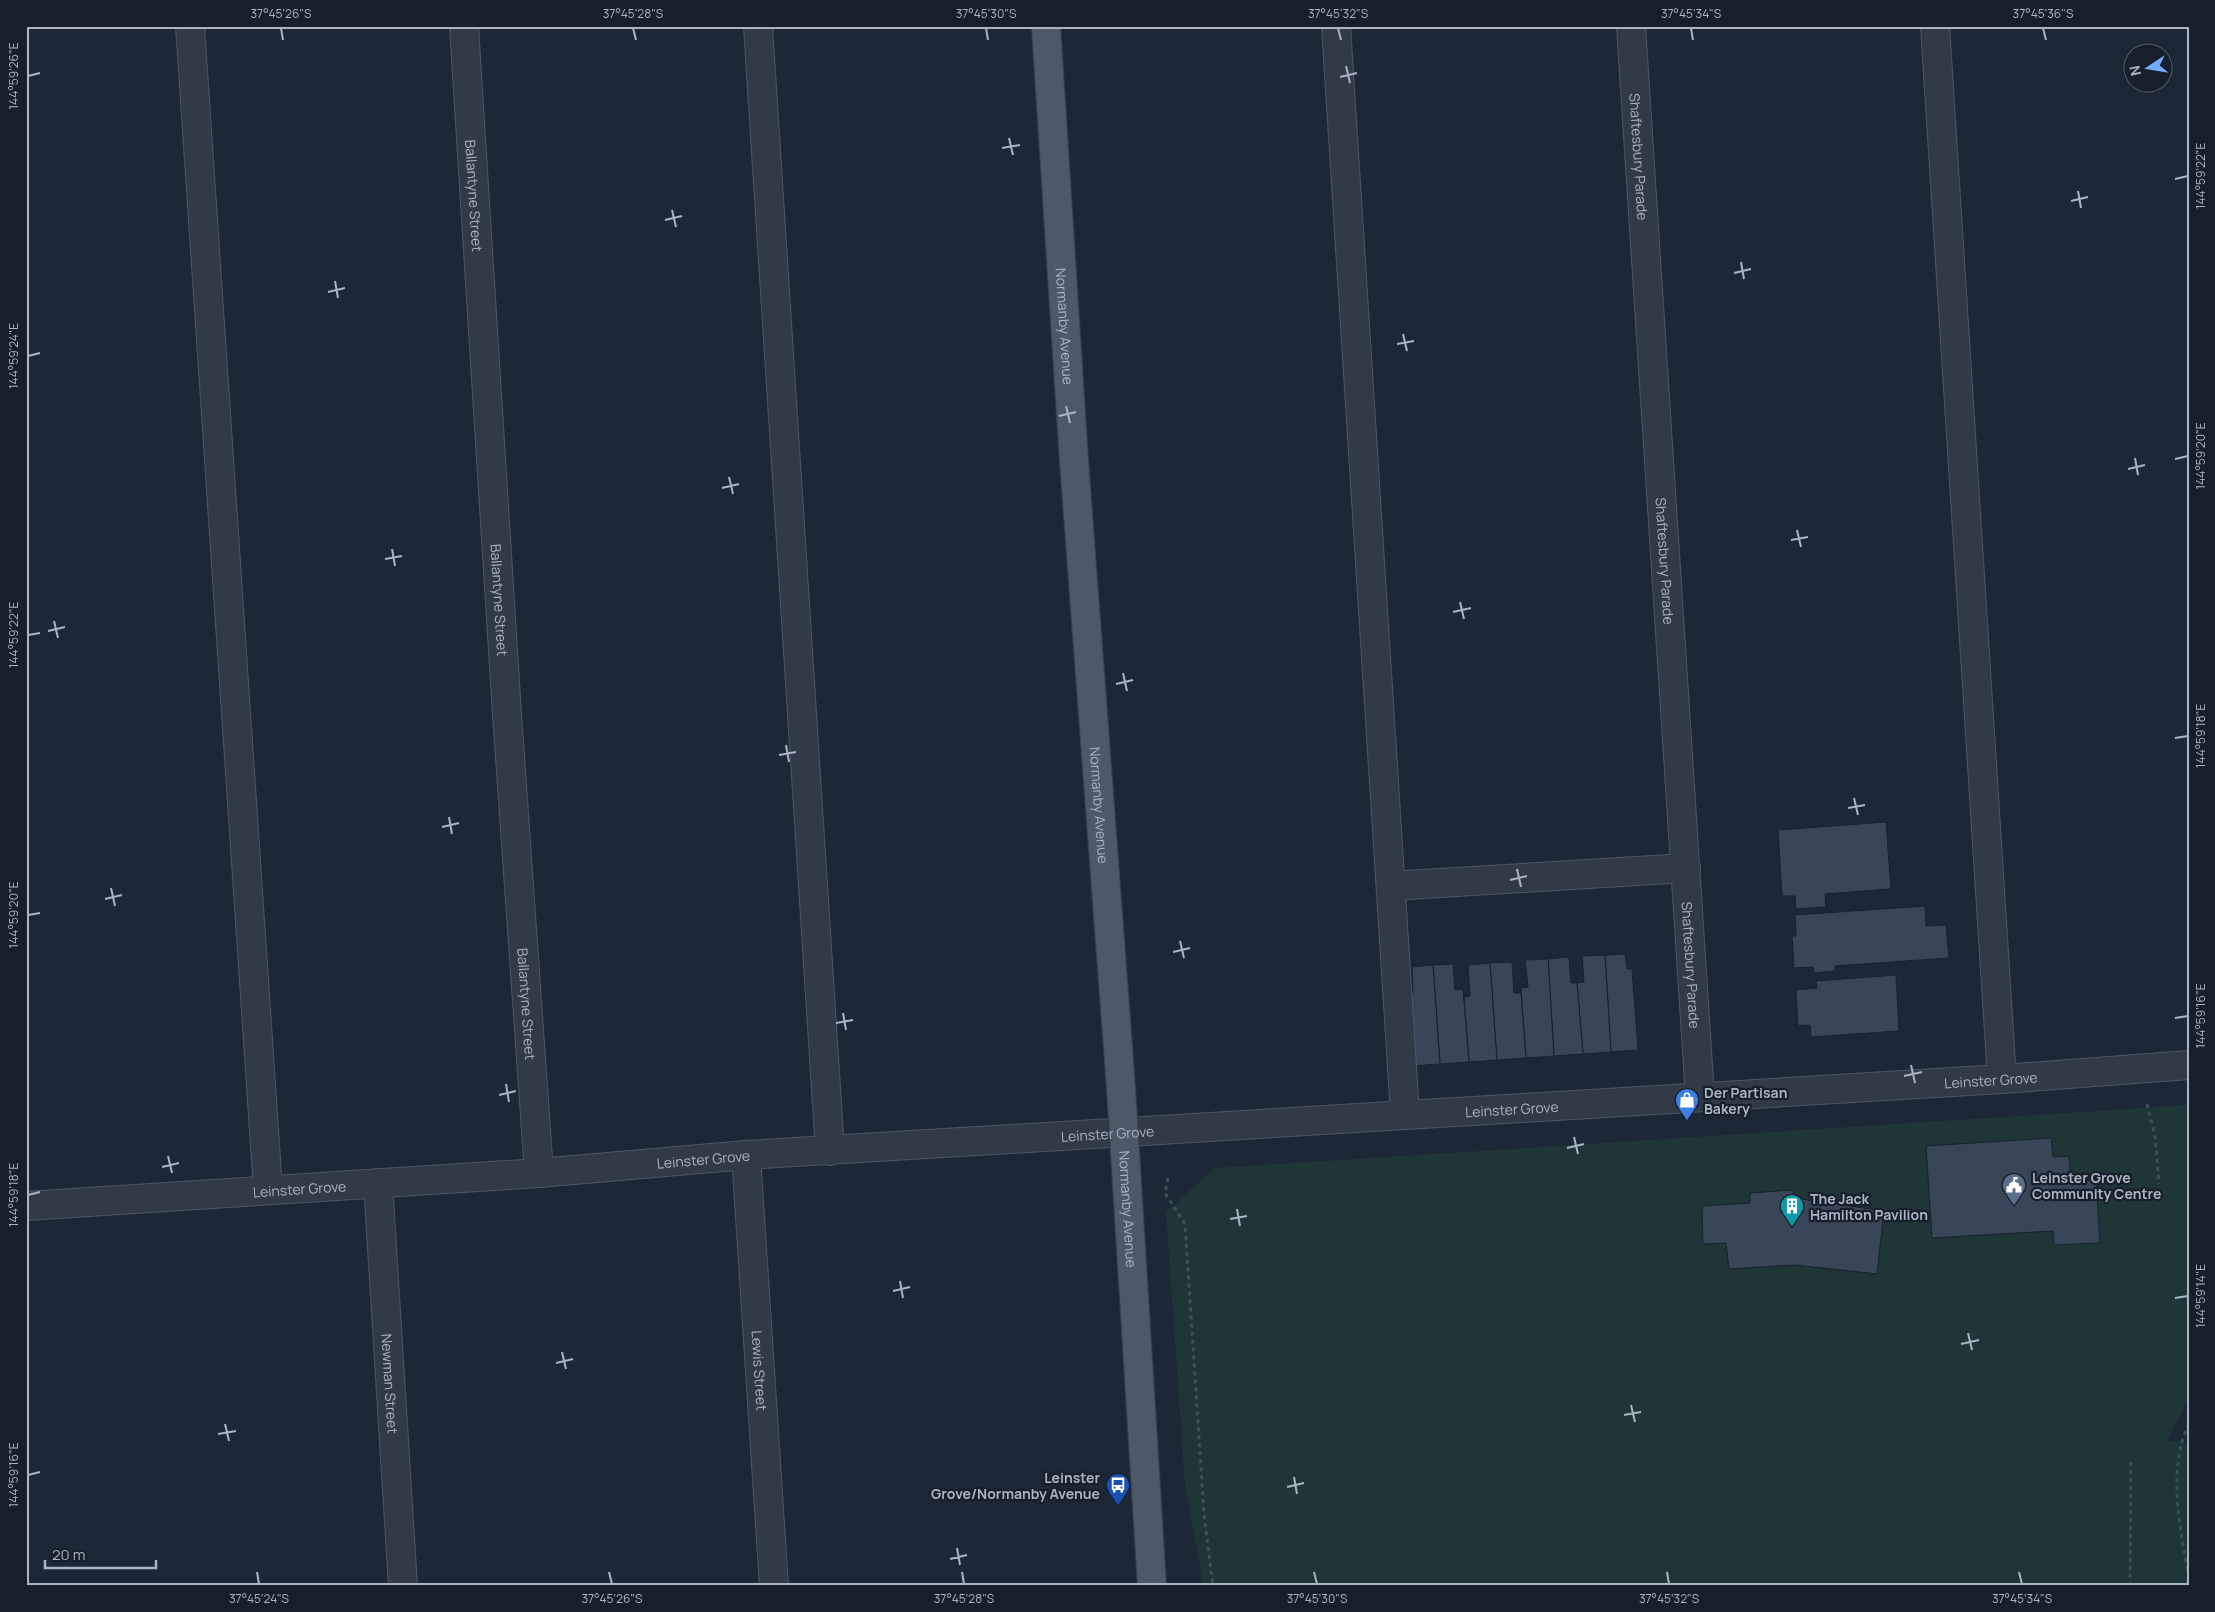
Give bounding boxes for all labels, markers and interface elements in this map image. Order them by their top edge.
text: 37°45'26"S [250,5,312,22]
text: 37°45'28"S [603,5,663,22]
text: 37°45'30"S [956,5,1016,22]
text: 37°45'32"S [1308,5,1368,22]
text: 37°45'34"S [1661,5,1721,22]
text: 37°45'36"S [2013,5,2073,22]
text: 144°59'26"E [5,42,22,110]
north arrow [2122,42,2172,92]
text: N [2124,64,2145,78]
street label: Shaftesbury Parade [1626,93,1653,221]
street label: Ballantyne Street [462,139,488,253]
text: 144°59'22"E [2192,143,2209,209]
street label: Normanby Avenue [1052,267,1079,385]
text: 144°59'24"E [5,323,22,389]
text: 144°59'20"E [2192,422,2209,490]
street label: Shaftesbury Parade [1652,497,1679,625]
street label: Ballantyne Street [487,543,513,657]
text: 144°59'22"E [5,602,22,668]
text: 144°59'18"E [2192,704,2209,768]
street label: Normanby Avenue [1086,746,1114,864]
text: 144°59'20"E [5,881,22,949]
street label: Shaftesbury Parade [1678,901,1705,1029]
street label: Ballantyne Street [514,947,541,1061]
text: 144°59'16"E [2192,983,2209,1048]
street label: Leinster Grove [1944,1067,2038,1092]
place label: Der Partisan Bakery [1704,1083,1787,1118]
shop icon: Der Partisan Bakery [1674,1087,1700,1121]
street label: Leinster Grove [1464,1096,1559,1121]
street label: Leinster Grove [1060,1121,1155,1145]
street label: Leinster Grove [656,1145,751,1172]
street label: Normanby Avenue [1115,1150,1142,1268]
text: 144°59'18"E [5,1163,22,1227]
place label: Leinster Grove Community Centre [2032,1168,2161,1203]
public building icon: Leinster Grove Community Centre [2001,1172,2027,1206]
street label: Leinster Grove [252,1176,347,1201]
place label: The Jack Hamilton Pavilion [1810,1189,1928,1224]
building icon: The Jack Hamilton Pavilion [1779,1193,1805,1227]
text: 144°59'14"E [2192,1264,2209,1328]
street label: Lewis Street [748,1330,772,1412]
street label: Newman Street [378,1333,403,1435]
text: 144°59'16"E [5,1442,22,1507]
place label: Leinster Grove/Normanby Avenue [931,1468,1100,1503]
bus stop icon: Leinster Grove/Normanby Avenue [1105,1472,1131,1506]
scale bar [45,1537,156,1569]
text: 20 m [52,1544,85,1565]
text: 37°45'24"S [229,1590,289,1607]
text: 37°45'26"S [581,1590,643,1607]
text: 37°45'28"S [934,1590,994,1607]
text: 37°45'30"S [1287,1590,1347,1607]
text: 37°45'32"S [1639,1590,1699,1607]
text: 37°45'34"S [1992,1590,2052,1607]

